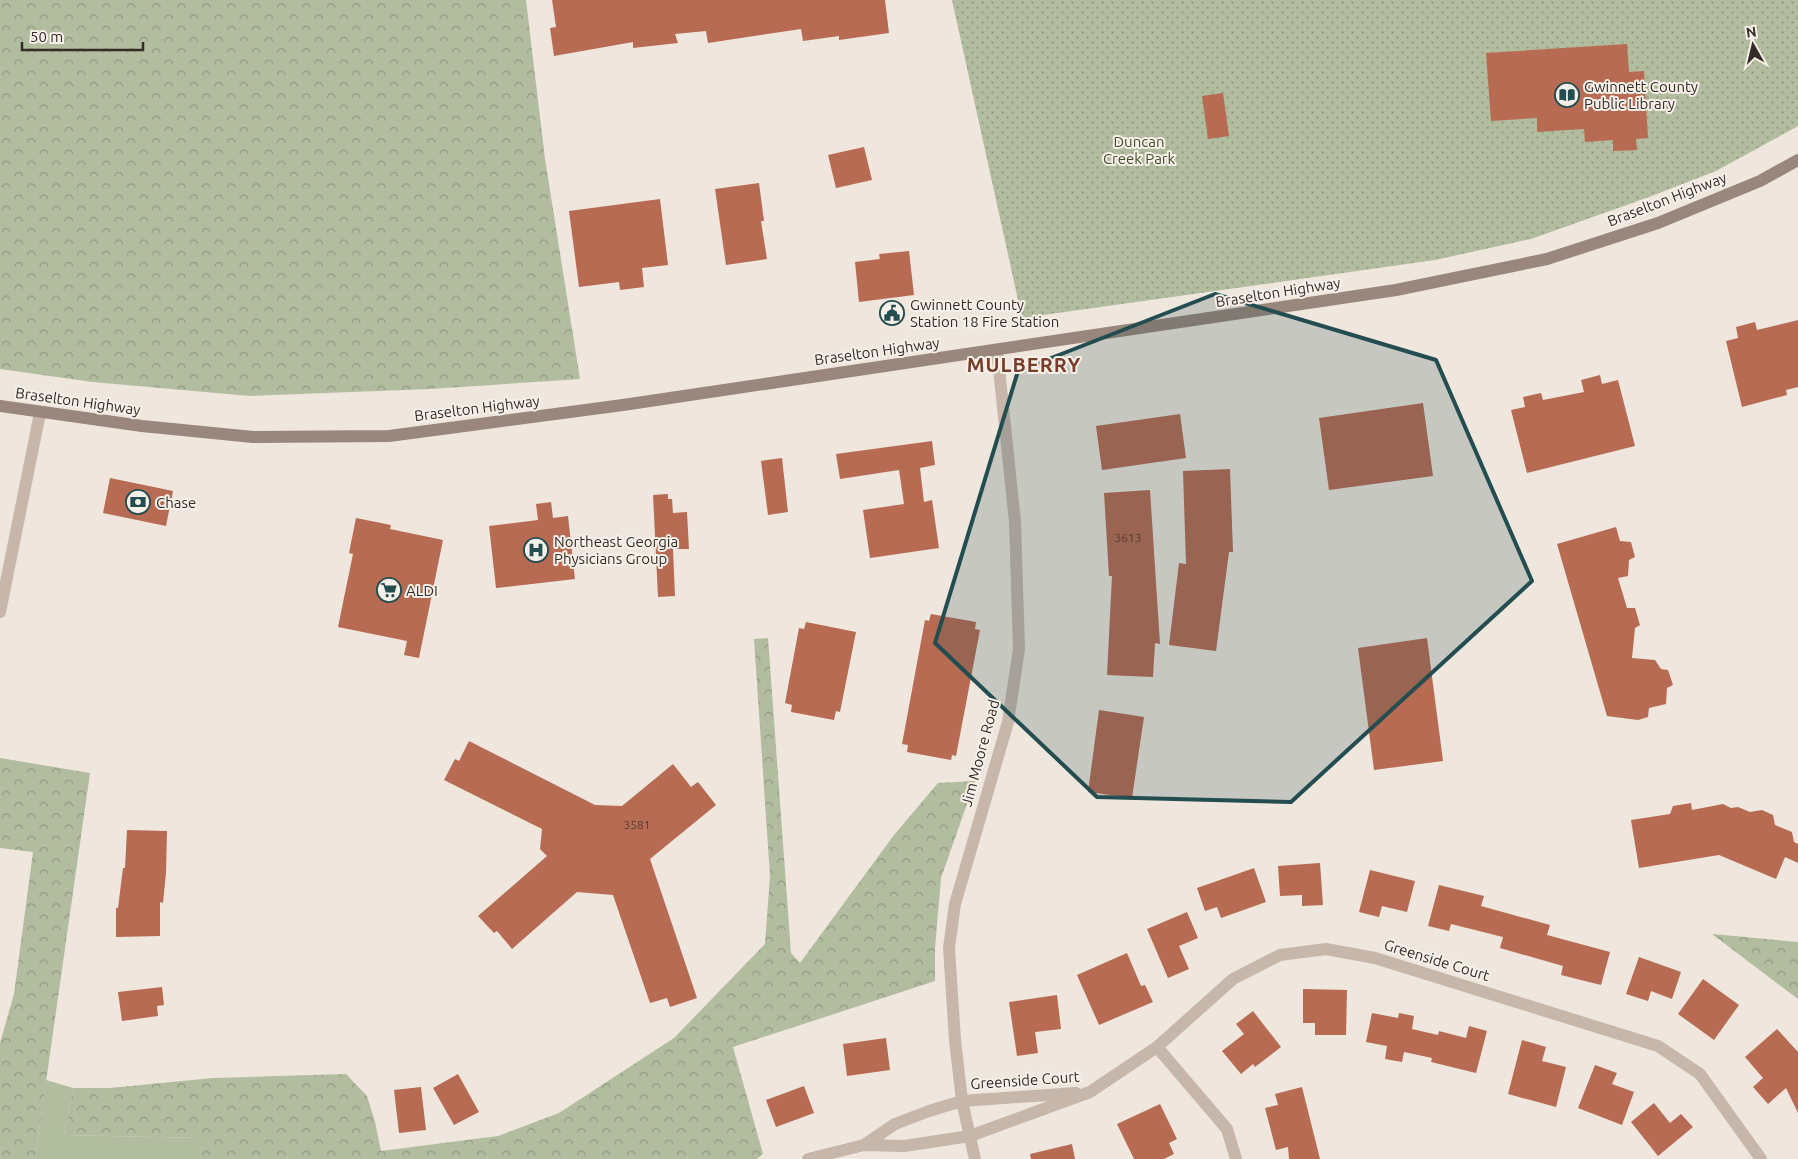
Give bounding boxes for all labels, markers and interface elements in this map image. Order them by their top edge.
scale bar [22,20,144,52]
north arrow [1728,20,1778,70]
text: N [1745,23,1757,41]
text: 50 m [30,28,63,45]
place label: Gwinnett County Public Library [1584,78,1698,112]
library icon: Gwinnett County Public Library [1554,82,1580,108]
park label: Duncan Creek Park [1103,133,1176,167]
street label: Braselton Highway [1605,168,1729,230]
street label: Braselton Highway [1214,274,1342,310]
place label: Gwinnett County Station 18 Fire Station [910,296,1059,330]
public building icon: Gwinnett County Station 18 Fire Station [879,300,905,326]
street label: Braselton Highway [813,334,941,368]
district label: MULBERRY [967,353,1081,376]
street label: Braselton Highway [14,384,142,418]
street label: Braselton Highway [413,392,541,424]
bank icon: Chase [125,489,151,515]
place label: Chase [156,494,196,511]
house number: 3613 [1114,531,1142,544]
place label: Northeast Georgia Physicians Group [554,533,678,567]
hospital icon: Northeast Georgia Physicians Group [523,537,549,563]
supermarket icon: ALDI [376,577,402,603]
place label: ALDI [406,582,438,599]
street label: Jim Moore Road [958,698,1002,808]
house number: 3581 [623,818,651,831]
street label: Greenside Court [1382,936,1492,984]
street label: Greenside Court [970,1068,1080,1092]

